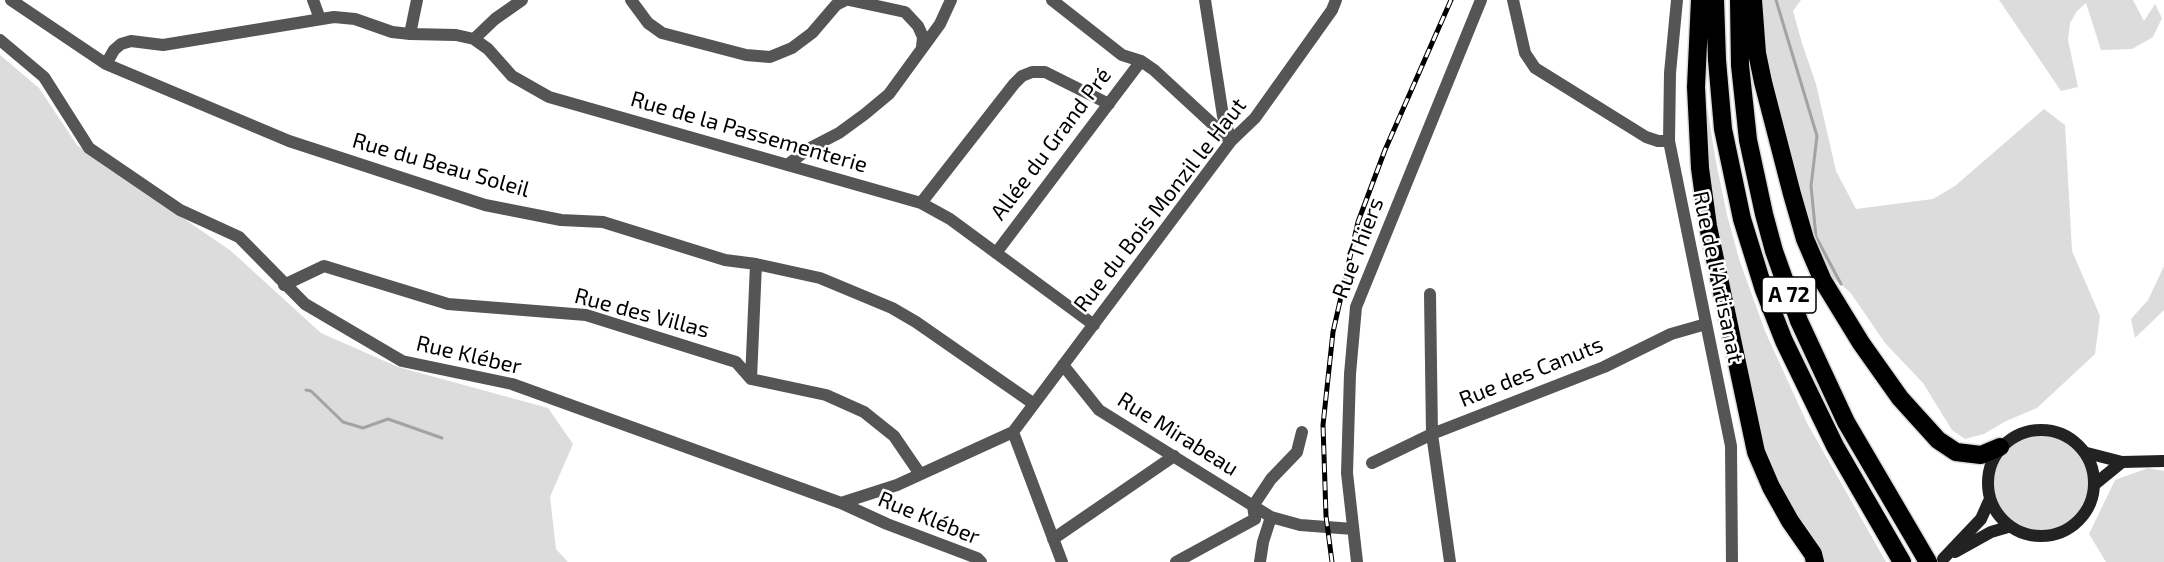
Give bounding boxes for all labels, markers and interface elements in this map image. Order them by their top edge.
street label: Allée du Grand Pré [985,63,1117,225]
street label: Rue de la Passementerie [628,86,870,178]
street label: Rue du Bois Monzil le Haut [1068,93,1252,317]
street label: Rue du Beau Soleil [349,127,533,203]
street label: Rue de l'Artisanat [1687,189,1749,365]
street label: Rue Thiers [1327,194,1389,302]
road number: A 72 [1762,277,1816,313]
street label: Rue des Villas [572,282,712,344]
street label: Rue Kléber [414,330,524,380]
street label: Rue des Canuts [1455,331,1607,413]
street label: Rue Mirabeau [1113,386,1243,482]
street label: Rue Kléber [874,486,984,550]

